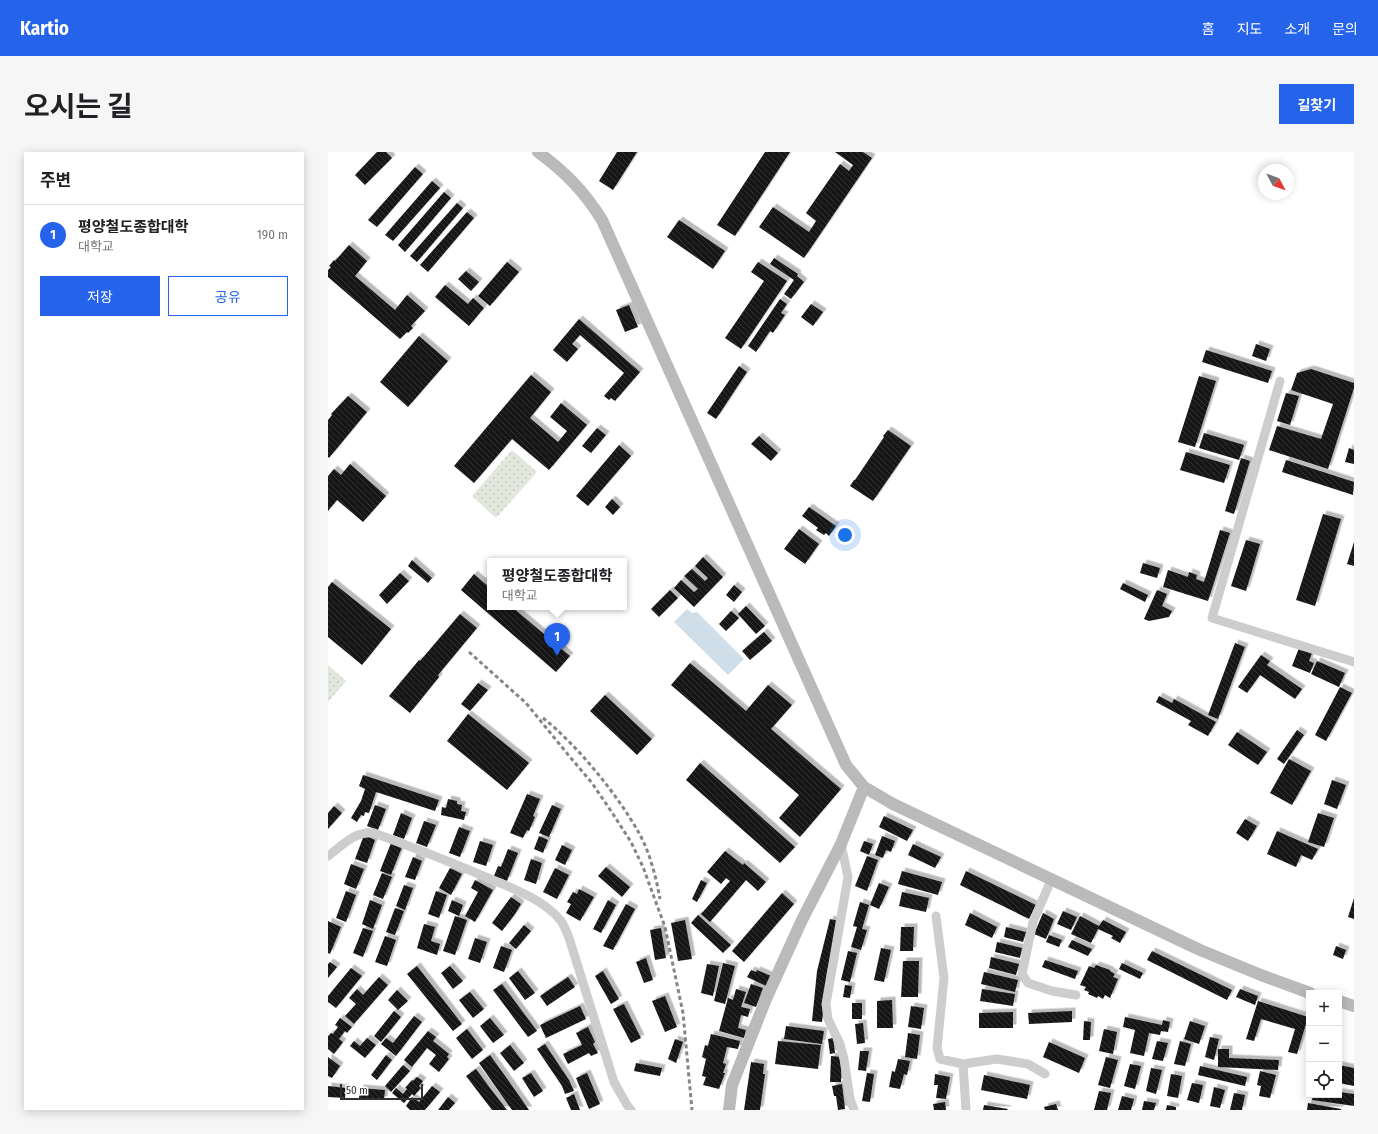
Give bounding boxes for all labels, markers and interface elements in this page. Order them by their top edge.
text: Kartio [20,17,69,40]
text: 홈 [1202,21,1215,38]
text: 지도 [1237,21,1262,38]
text: 소개 [1284,21,1310,38]
text: 문의 [1332,21,1358,38]
button: 길찾기 [1279,84,1354,124]
text: 오시는 길 [24,90,133,123]
north arrow [1258,164,1294,200]
text: 주변 [40,170,71,191]
text: 평양철도종합대학 [78,218,188,236]
text: 1 [50,227,56,242]
text: 190 m [257,227,288,242]
text: 대학교 [78,239,114,254]
button: 저장 [40,276,160,316]
button: 공유 [168,276,288,316]
your location [835,525,855,545]
popup [487,558,627,610]
text: 평양철도종합대학 [502,567,612,585]
text: 대학교 [502,588,538,603]
pin: 1 [544,623,570,656]
map controls [1306,990,1342,1098]
button: + [1306,990,1342,1026]
button: − [1306,1026,1342,1062]
button: locate [1306,1062,1342,1098]
scale bar [340,1082,423,1101]
text: 50 m [346,1084,368,1097]

